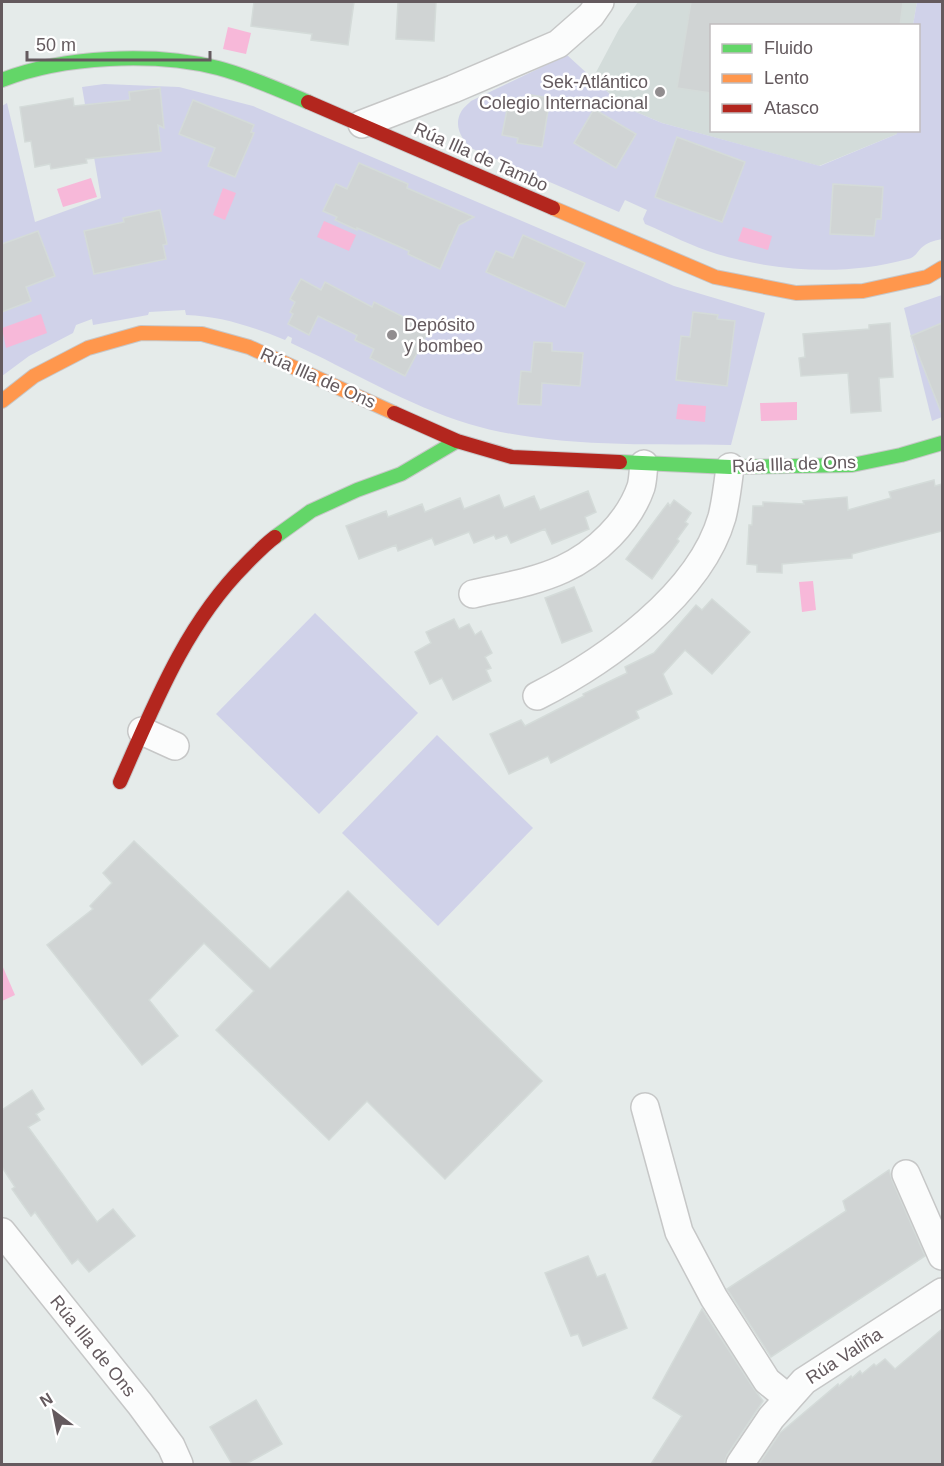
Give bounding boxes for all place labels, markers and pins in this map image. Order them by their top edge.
place label: Sek-Atlántico Colegio Internacional [479,72,648,113]
marker: Sek-Atlántico Colegio Internacional [653,85,667,99]
place label: Depósito y bombeo [404,315,483,356]
marker: Depósito y bombeo [385,328,399,342]

